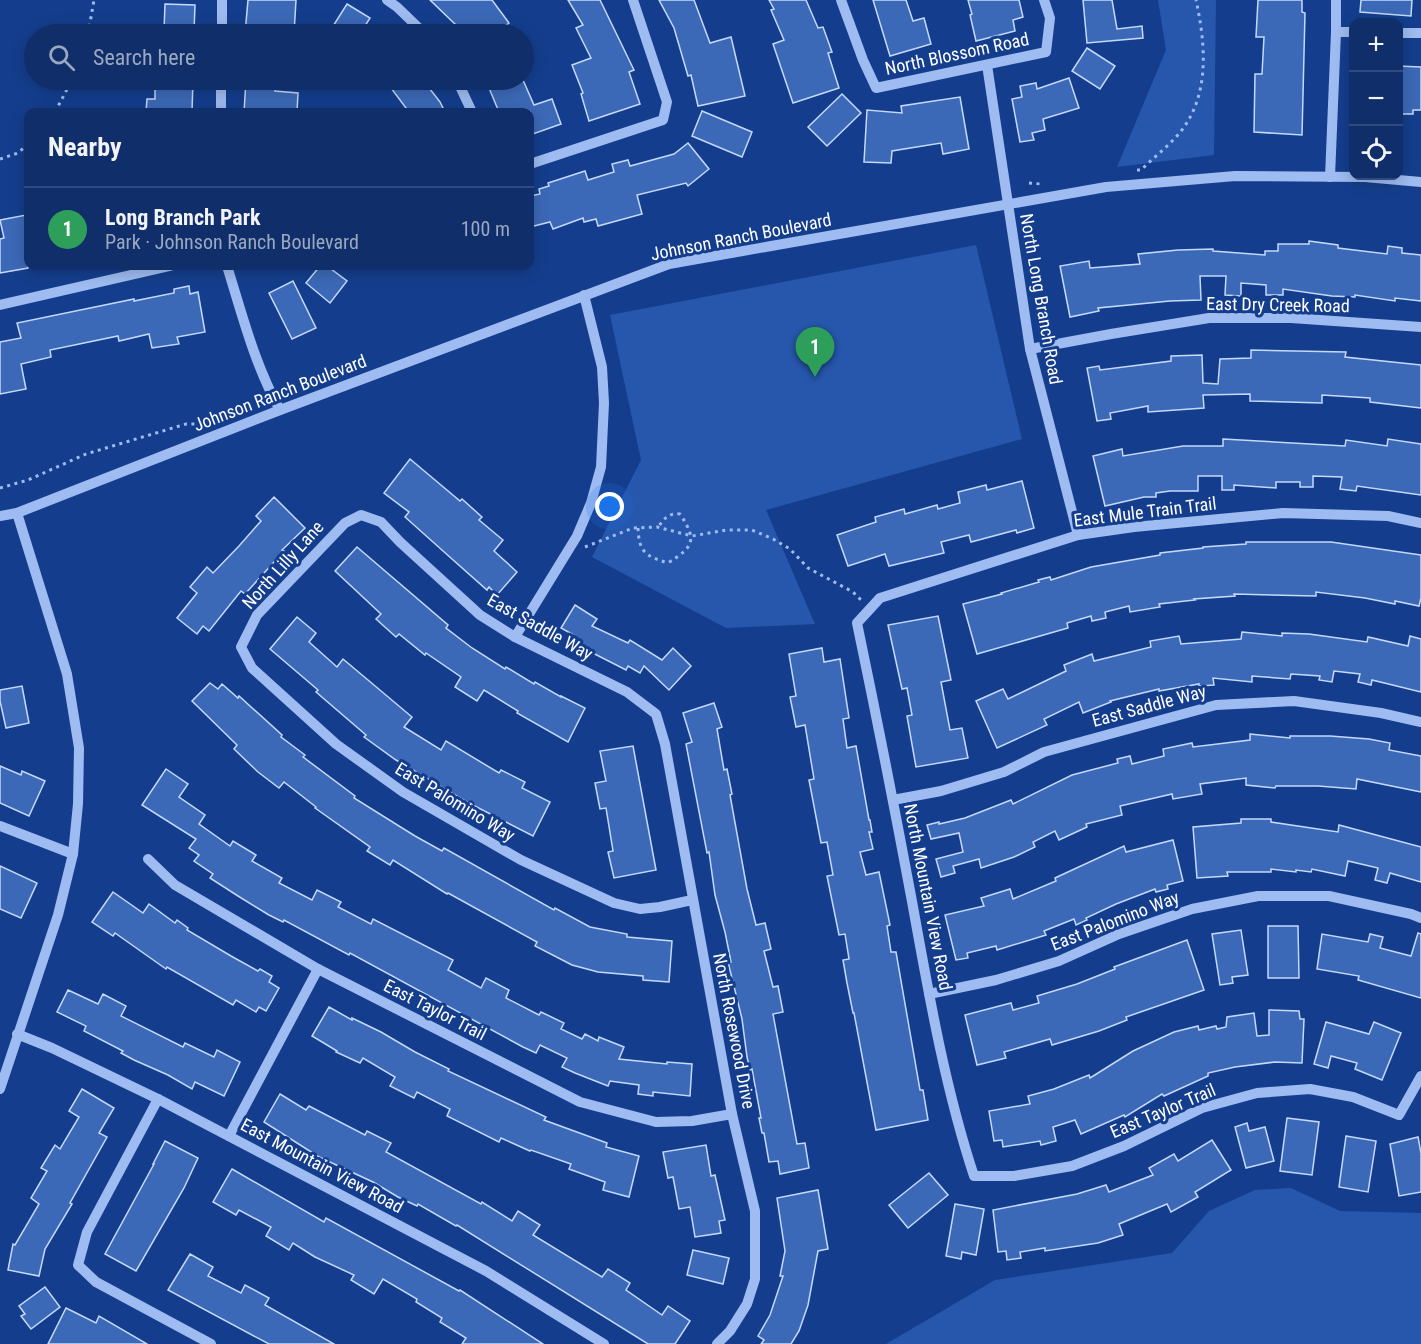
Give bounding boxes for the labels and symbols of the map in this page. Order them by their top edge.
street label: North Blossom Road [883,28,1031,79]
street label: Johnson Ranch Boulevard [649,209,833,264]
street label: North Long Branch Road [1016,212,1067,386]
street label: East Dry Creek Road [1206,293,1350,316]
pin: 1 [796,328,834,377]
street label: Johnson Ranch Boulevard [190,350,369,435]
your location [595,492,624,521]
street label: East Mule Train Trail [1072,492,1218,531]
street label: North Lilly Lane [238,516,328,613]
street label: East Saddle Way [484,589,597,664]
street label: East Saddle Way [1090,680,1209,731]
street label: East Palomino Way [392,758,519,846]
street label: North Mountain View Road [900,802,957,992]
street label: East Palomino Way [1048,886,1182,955]
street label: North Rosewood Drive [709,951,760,1111]
street label: East Taylor Trail [380,975,490,1044]
street label: East Taylor Trail [1107,1079,1219,1142]
street label: East Mountain View Road [237,1114,407,1217]

